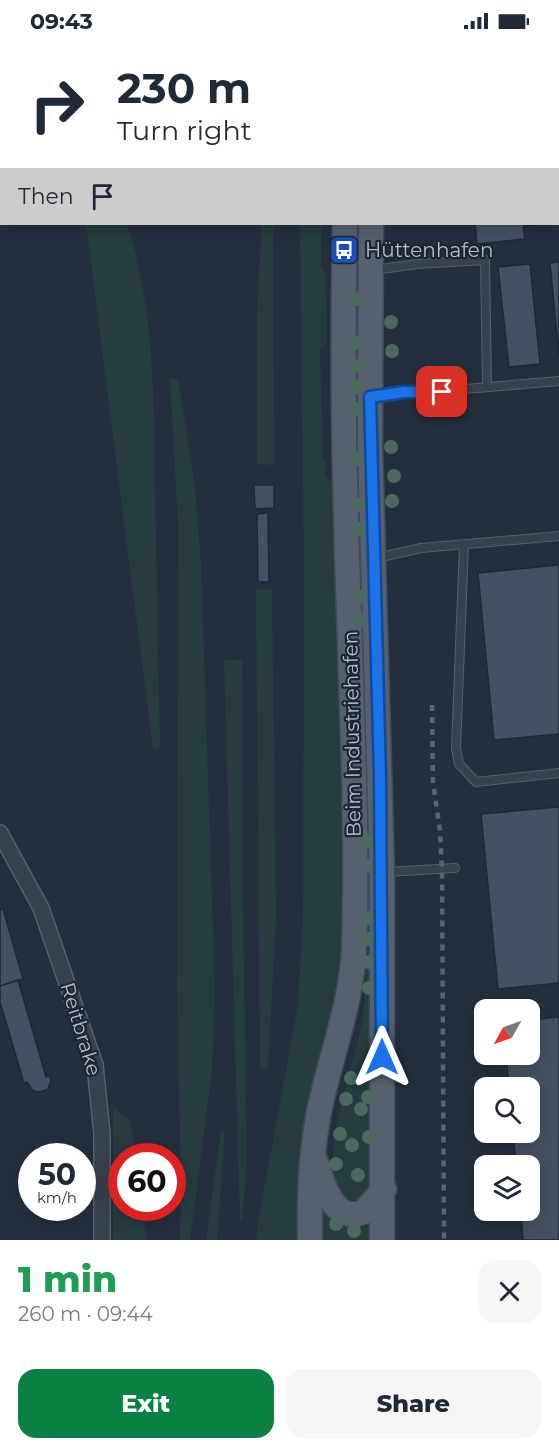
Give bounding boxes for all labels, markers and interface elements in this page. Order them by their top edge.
text: 09:43 [30,8,93,35]
text: 230 m [117,62,251,114]
icon: right [18,66,96,144]
text: Turn right [117,114,252,147]
icon: arrive [86,180,119,213]
text: Then [18,183,74,210]
bus stop icon: Hüttenhafen [328,234,360,266]
place label: Hüttenhafen [365,238,493,262]
pin [416,366,467,417]
icon: arrive [425,375,458,408]
street label: Beim Industriehafen [338,631,366,837]
street label: Reitbrake [55,980,107,1078]
north arrow [474,999,540,1065]
map controls [474,999,540,1221]
position arrow [350,1025,414,1089]
button: search [474,1077,540,1143]
speed limit sign: 60 [108,1143,186,1221]
button: layers [474,1155,540,1221]
text: 50 [38,1156,76,1193]
text: km/h [37,1188,77,1207]
text: 1 min [18,1257,117,1301]
button: close [478,1260,541,1323]
text: 260 m · 09:44 [18,1302,153,1326]
button: Exit [18,1369,274,1438]
button: Share [286,1369,541,1438]

